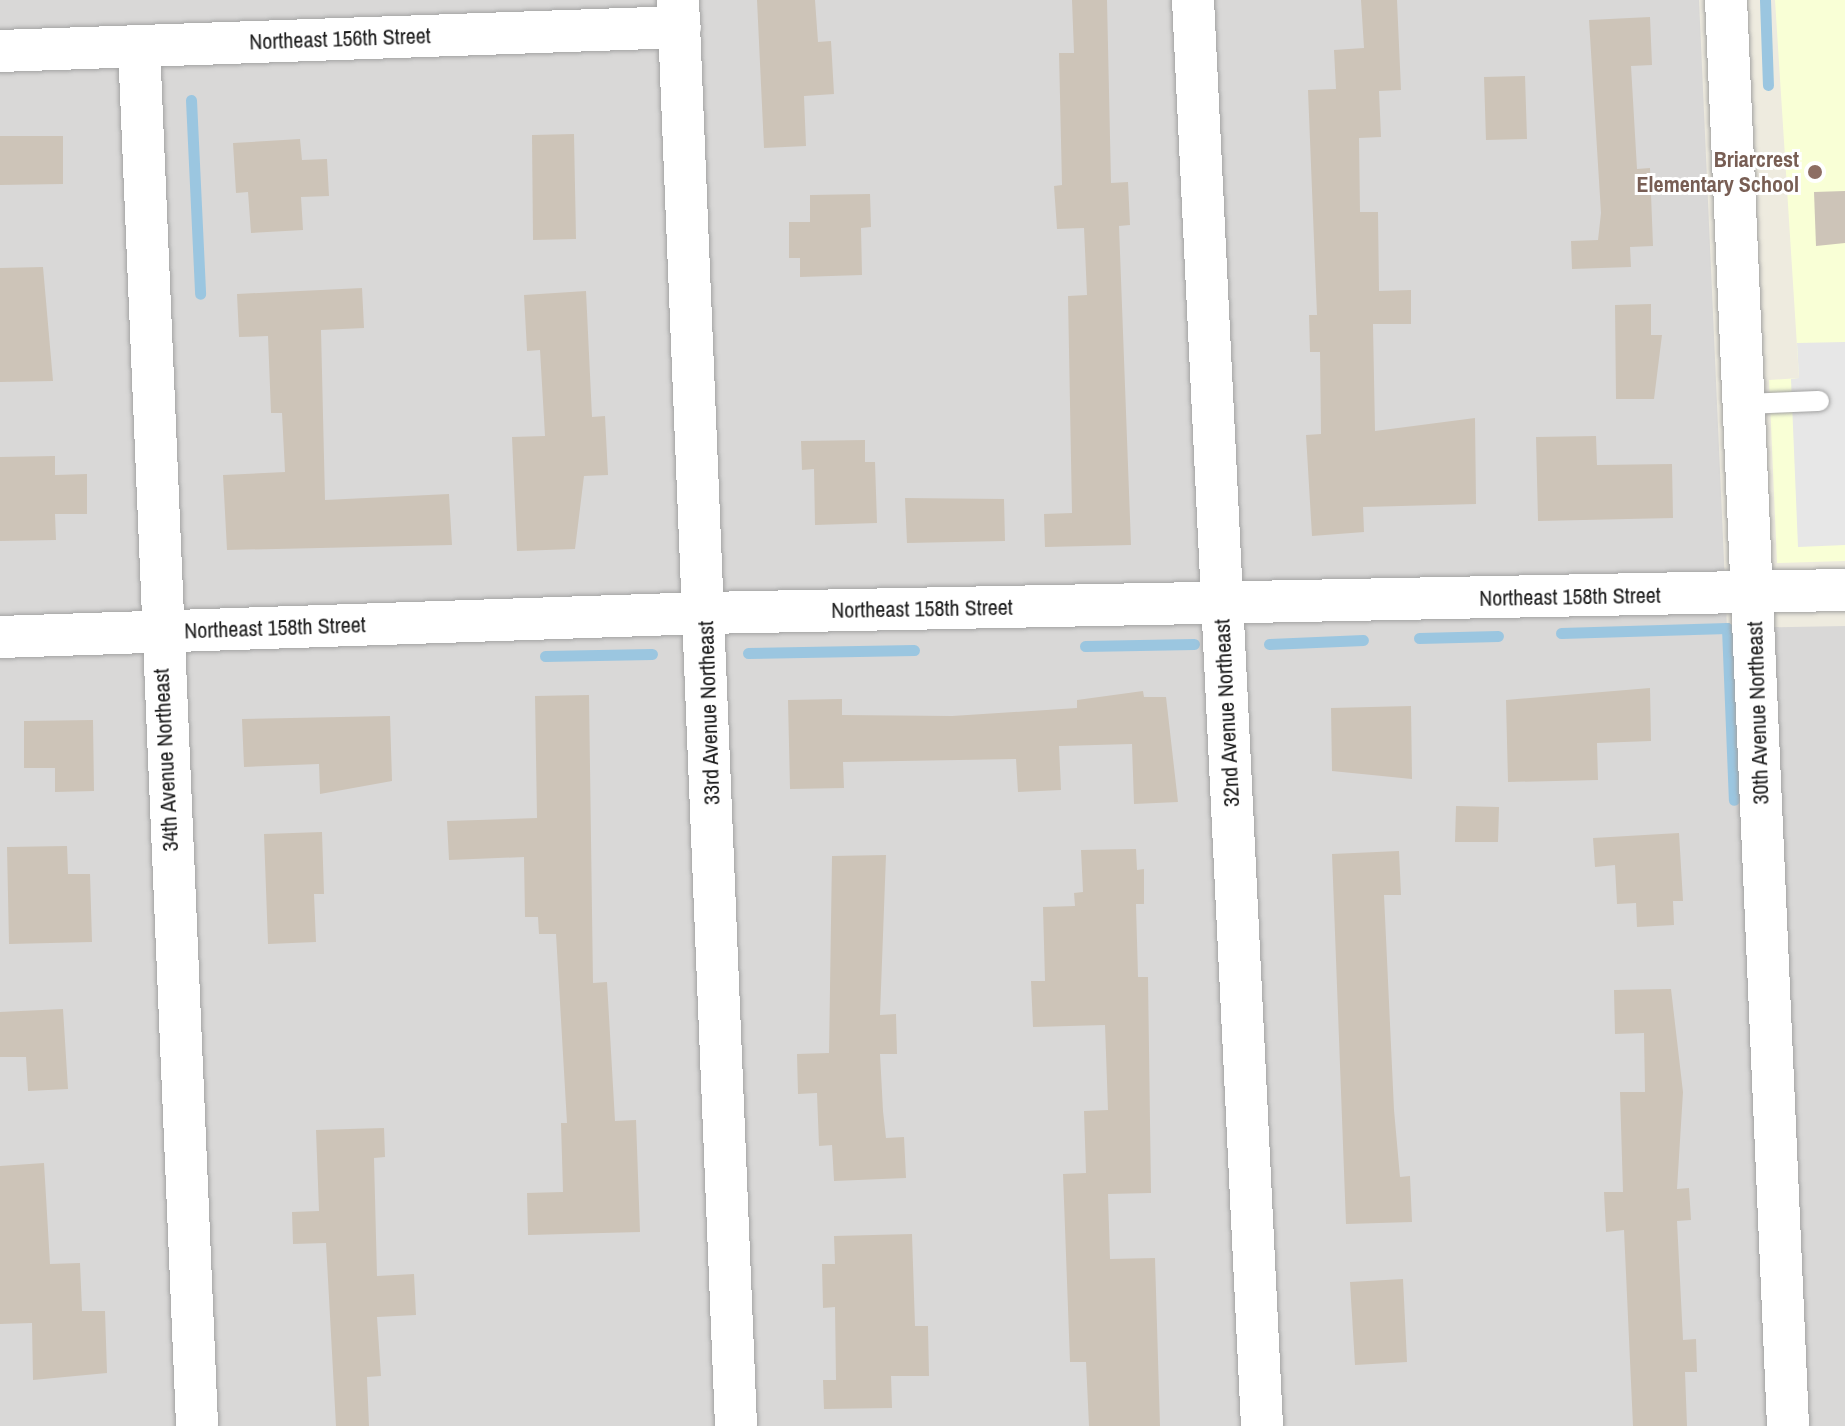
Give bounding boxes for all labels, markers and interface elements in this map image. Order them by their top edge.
street label: Northeast 156th Street [249,23,431,55]
place label: Briarcrest Elementary School [1637,146,1799,198]
marker: Briarcrest Elementary School [1806,163,1824,181]
street label: Northeast 158th Street [1479,582,1661,612]
street label: Northeast 158th Street [831,594,1013,624]
street label: Northeast 158th Street [184,612,366,644]
street label: 32nd Avenue Northeast [1209,618,1245,808]
street label: 33rd Avenue Northeast [693,620,725,806]
street label: 30th Avenue Northeast [1742,620,1774,806]
street label: 34th Avenue Northeast [148,667,184,853]

